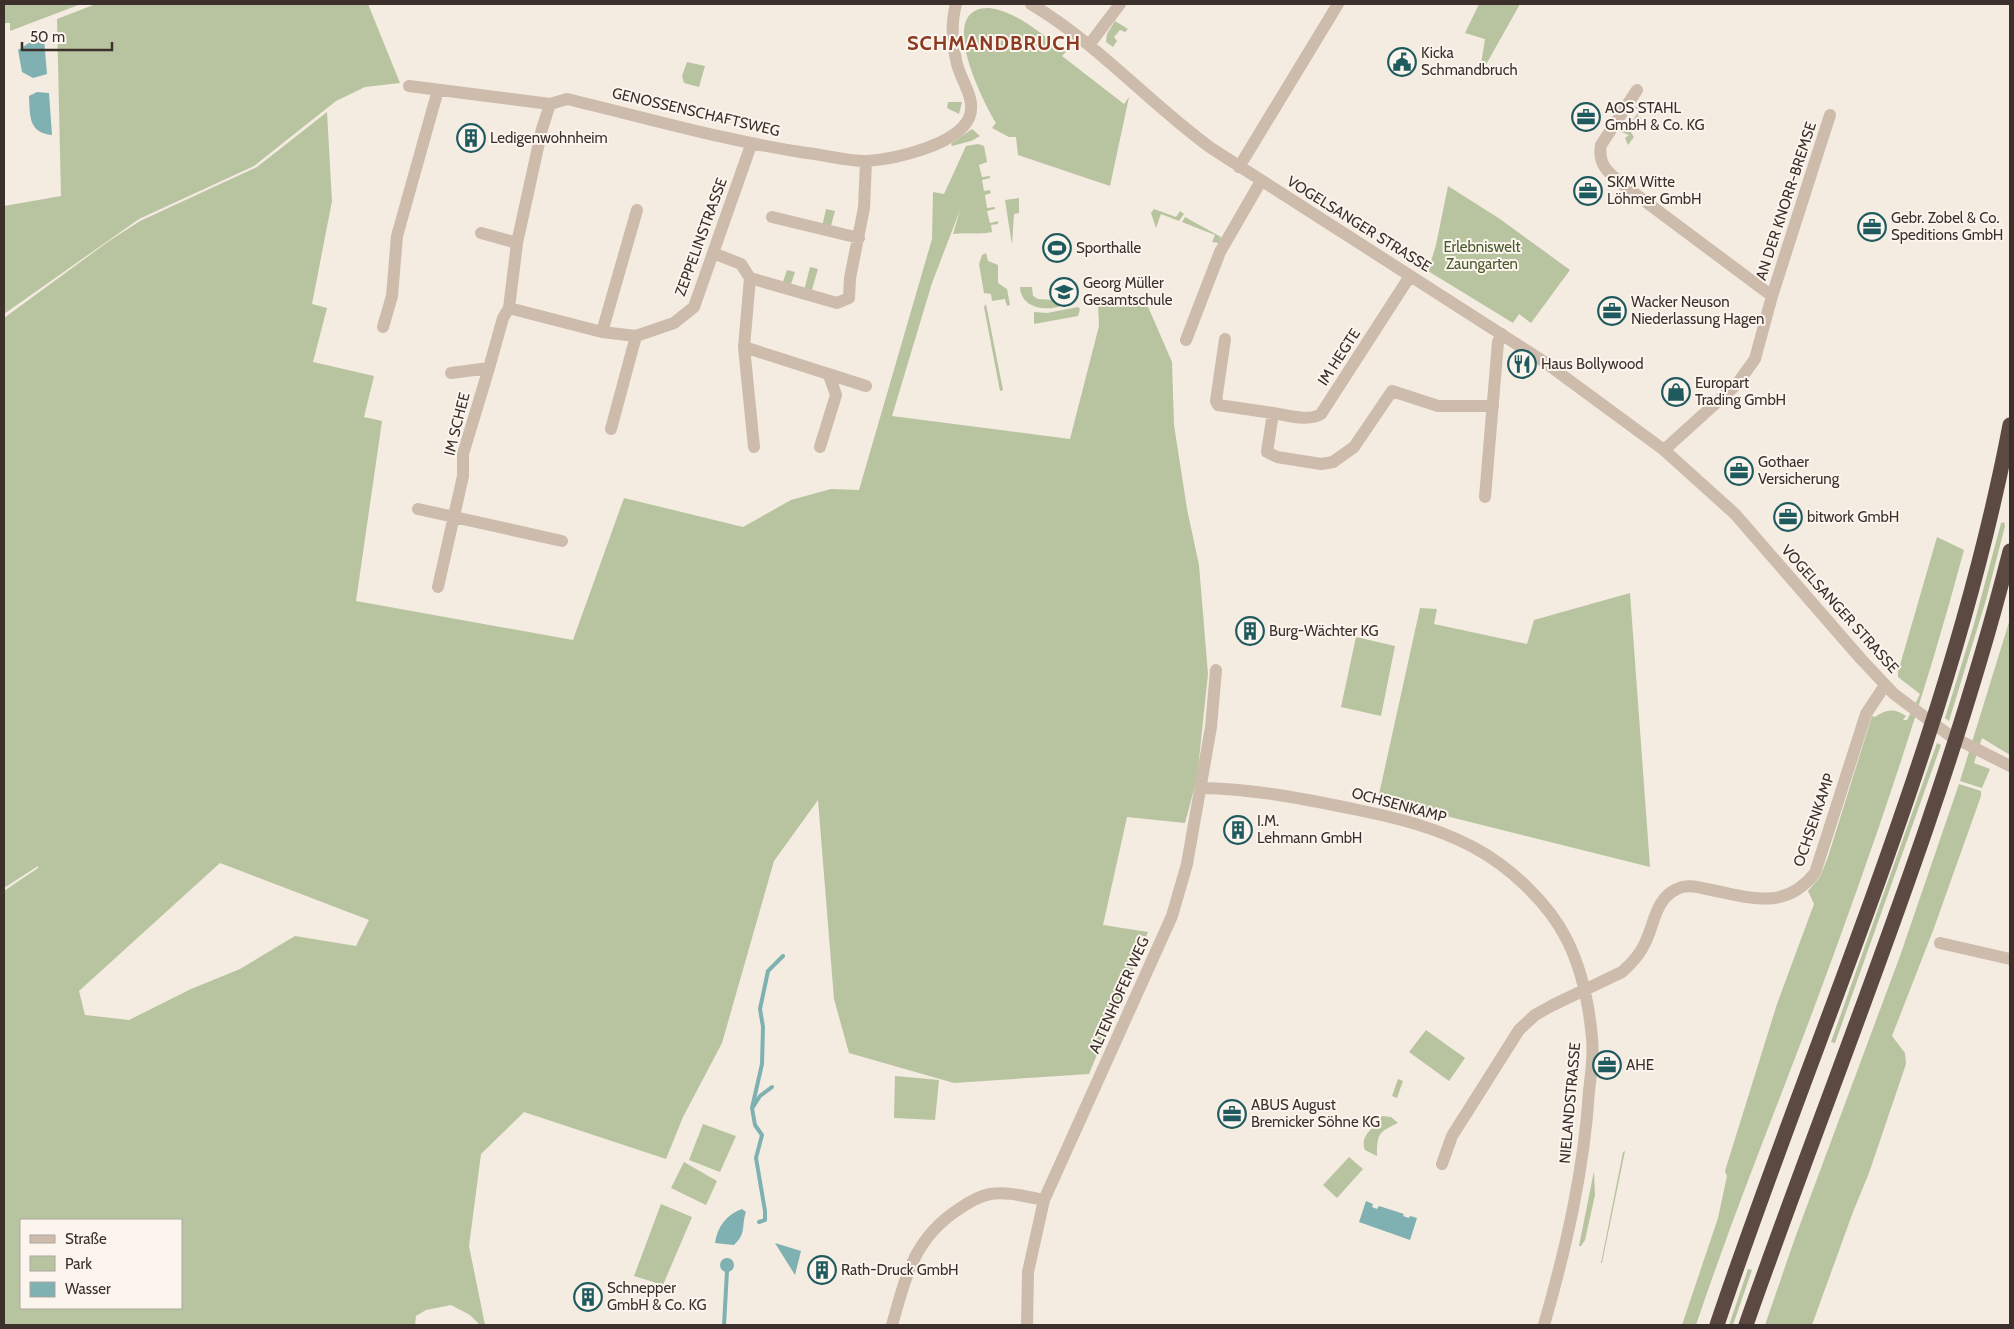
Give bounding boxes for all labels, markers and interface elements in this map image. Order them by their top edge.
scale bar [22,20,112,52]
text: 50 m [30,28,65,46]
district label: SCHMANDBRUCH [907,31,1081,55]
place label: Kicka Schmandbruch [1421,44,1518,79]
public building icon: Kicka Schmandbruch [1387,47,1417,77]
street label: GENOSSENSCHAFTSWEG [610,84,782,140]
place label: AOS STAHL GmbH & Co. KG [1605,99,1705,134]
office icon: AOS STAHL GmbH & Co. KG [1571,102,1601,132]
street label: AN DER KNORR-BREMSE [1752,120,1820,282]
building icon: Ledigenwohnheim [456,123,486,153]
place label: Ledigenwohnheim [490,129,608,147]
street label: VOGELSANGER STRASSE [1284,172,1434,276]
place label: SKM Witte Löhmer GmbH [1607,173,1701,208]
street label: ZEPPELINSTRASSE [671,175,731,299]
office icon: SKM Witte Löhmer GmbH [1573,176,1603,206]
place label: Gebr. Zobel & Co. Speditions GmbH [1891,209,2003,244]
office icon: Gebr. Zobel & Co. Speditions GmbH [1857,212,1887,242]
sports icon: Sporthalle [1042,233,1072,263]
park label: Erlebniswelt Zaungarten [1443,238,1521,273]
place label: Sporthalle [1076,239,1141,257]
place label: Georg Müller Gesamtschule [1083,274,1173,309]
school or university icon: Georg Müller Gesamtschule [1049,277,1079,307]
place label: Wacker Neuson Niederlassung Hagen [1631,293,1764,328]
office icon: Wacker Neuson Niederlassung Hagen [1597,296,1627,326]
street label: IM HEGTE [1314,325,1364,389]
restaurant icon: Haus Bollywood [1507,349,1537,379]
place label: Haus Bollywood [1541,355,1643,373]
place label: Europart Trading GmbH [1695,374,1786,409]
shop icon: Europart Trading GmbH [1661,377,1691,407]
street label: IM SCHEE [440,391,474,457]
place label: Gothaer Versicherung [1758,453,1840,488]
office icon: Gothaer Versicherung [1724,456,1754,486]
office icon: bitwork GmbH [1773,502,1803,532]
place label: bitwork GmbH [1807,508,1899,526]
street label: VOGELSANGER STRASSE [1778,541,1902,677]
building icon: Burg-Wächter KG [1235,616,1265,646]
place label: Burg-Wächter KG [1269,622,1379,640]
street label: OCHSENKAMP [1790,771,1839,869]
street label: OCHSENKAMP [1350,784,1449,826]
place label: I.M. Lehmann GmbH [1257,812,1362,847]
building icon: I.M. Lehmann GmbH [1223,815,1253,845]
street label: ALTENHOFER WEG [1085,934,1153,1056]
street label: NIELANDSTRASSE [1556,1042,1584,1164]
office icon: AHE [1592,1050,1622,1080]
place label: AHE [1626,1056,1654,1074]
place label: ABUS August Bremicker Söhne KG [1251,1096,1380,1131]
office icon: ABUS August Bremicker Söhne KG [1217,1099,1247,1129]
legend [20,1219,182,1309]
text: Straße [65,1230,107,1248]
text: Park [65,1255,92,1273]
building icon: Rath-Druck GmbH [807,1255,837,1285]
place label: Rath-Druck GmbH [841,1261,959,1279]
place label: Schnepper GmbH & Co. KG [607,1279,707,1314]
text: Wasser [65,1280,111,1298]
building icon: Schnepper GmbH & Co. KG [573,1282,603,1312]

